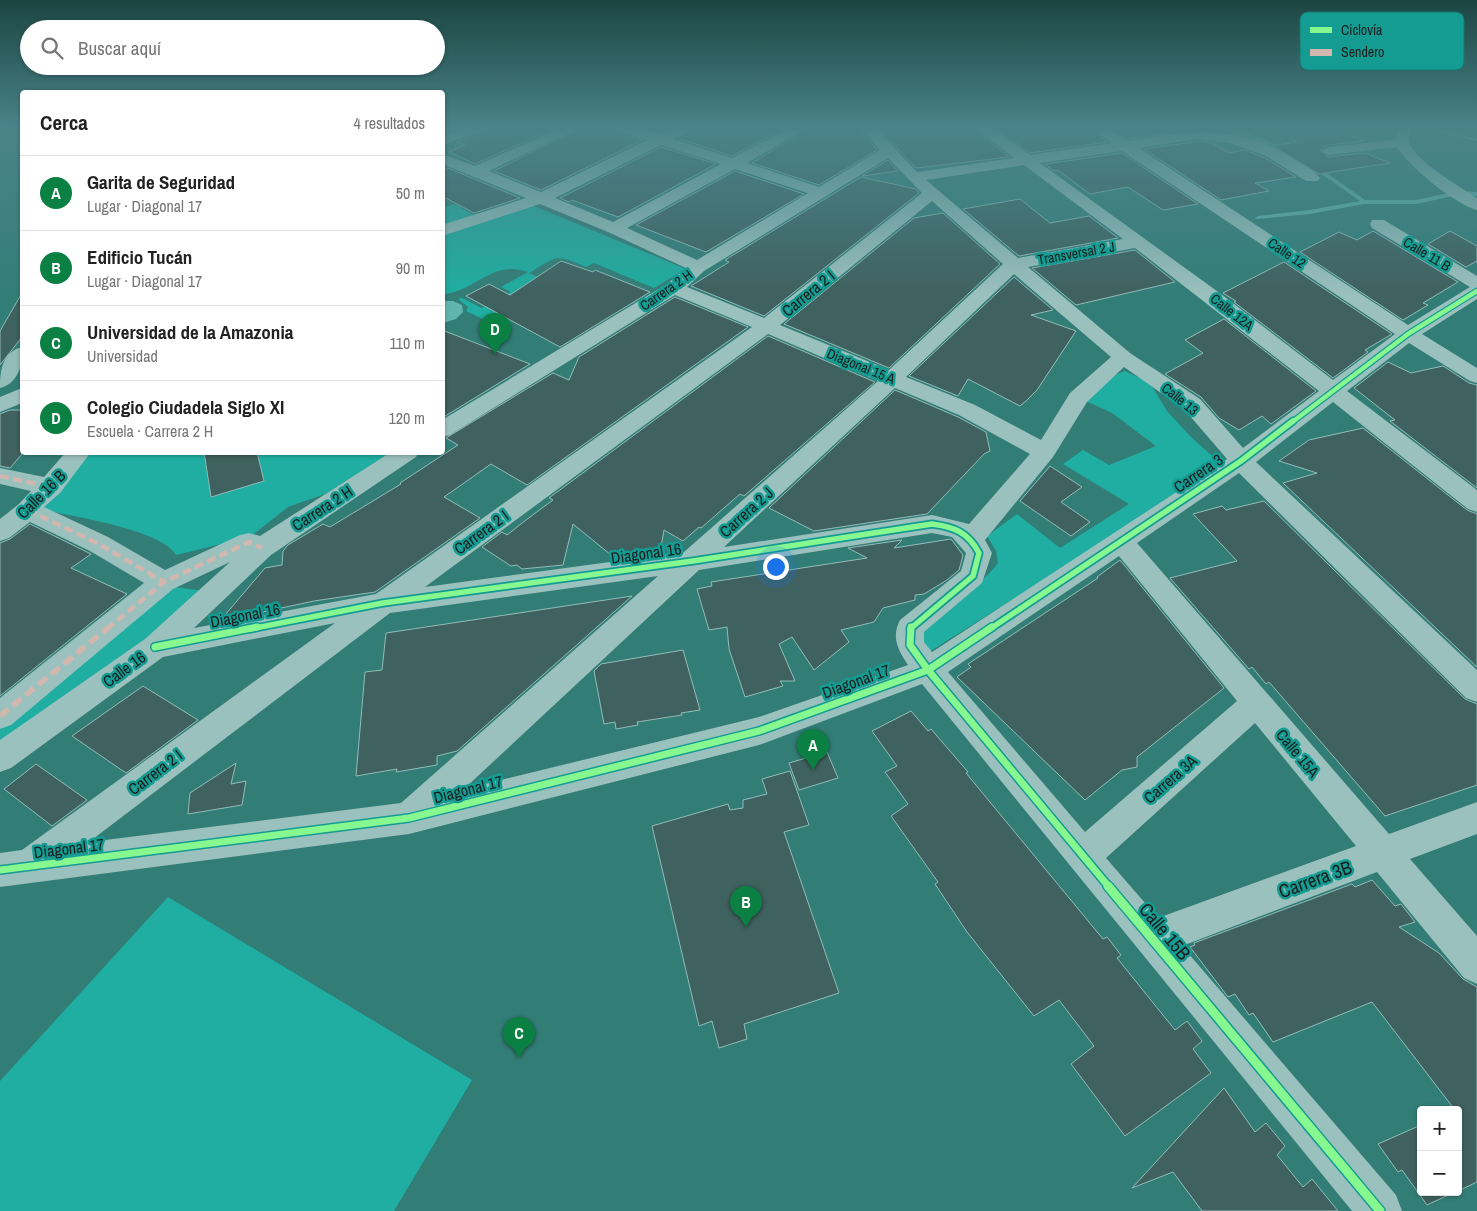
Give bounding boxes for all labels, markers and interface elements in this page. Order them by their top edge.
legend [1300,12,1464,70]
search box [20,20,445,75]
text: Ciclovía [1341,21,1383,39]
icon: search [38,34,66,62]
text: Buscar aquí [78,35,161,61]
text: Sendero [1341,43,1384,61]
text: Cerca [40,108,88,137]
text: 4 resultados [354,112,425,134]
text: Garita de Seguridad [87,169,235,195]
text: A [51,182,61,204]
text: 50 m [396,182,425,204]
text: Lugar · Diagonal 17 [87,195,202,217]
street label: Calle 11 B [1400,233,1454,275]
street label: Calle 12 [1265,234,1309,272]
street label: Transversal 2 J [1036,237,1116,269]
text: Edificio Tucán [87,244,192,270]
text: B [51,257,61,279]
text: 90 m [396,257,425,279]
street label: Carrera 2 H [636,265,696,315]
street label: Carrera 2 I [777,265,839,321]
text: Lugar · Diagonal 17 [87,270,202,292]
street label: Calle 12A [1207,290,1257,335]
pin: D [479,313,511,354]
text: Universidad de la Amazonia [87,319,293,345]
text: C [51,332,61,354]
text: 110 m [389,332,425,354]
street label: Diagonal 15 A [824,344,898,388]
text: Universidad [87,345,158,367]
street label: Calle 13 [1158,379,1202,419]
text: Colegio Ciudadela Siglo XI [87,394,284,420]
text: D [51,407,61,429]
text: 120 m [389,407,425,429]
text: Escuela · Carrera 2 H [87,420,213,442]
street label: Carrera 3 [1169,448,1227,498]
street label: Calle 16 B [12,465,70,523]
street label: Carrera 2 H [287,480,357,536]
street label: Carrera 2 J [714,482,778,542]
street label: Carrera 2 I [449,505,513,559]
street label: Diagonal 16 [609,537,683,569]
your location [763,554,789,580]
street label: Diagonal 16 [208,597,282,633]
street label: Calle 16 [98,646,150,692]
street label: Diagonal 17 [819,659,893,703]
street label: Calle 15A [1271,724,1325,782]
pin: A [797,729,829,770]
street label: Carrera 2 I [123,744,187,800]
street label: Carrera 3A [1139,749,1202,808]
street label: Diagonal 17 [431,770,505,808]
street label: Diagonal 17 [33,833,105,863]
street label: Carrera 3B [1275,854,1355,904]
pin: B [730,886,762,927]
street label: Calle 15B [1133,897,1197,965]
pin: C [503,1017,535,1058]
map controls [1417,1106,1462,1196]
button: + [1417,1106,1462,1151]
button: − [1417,1151,1462,1196]

